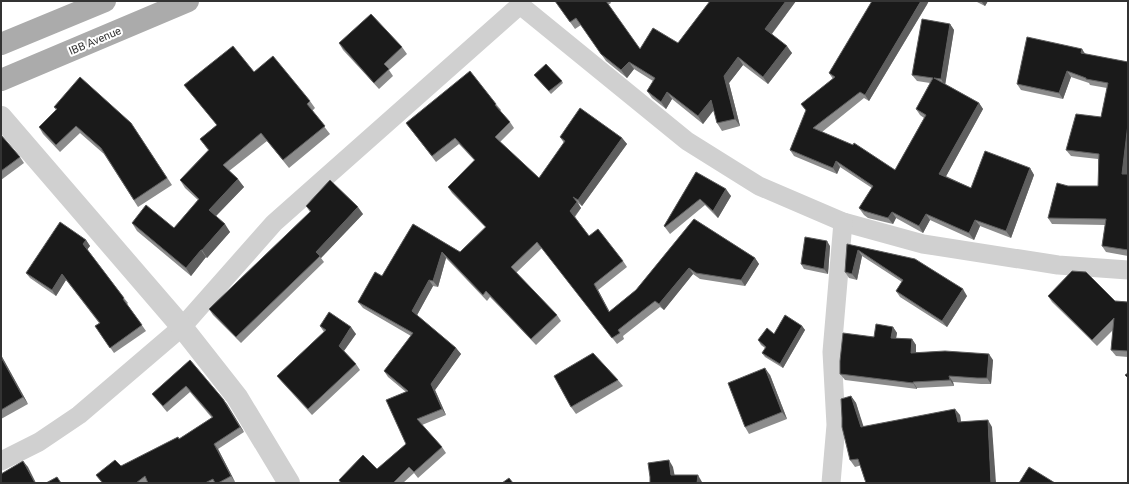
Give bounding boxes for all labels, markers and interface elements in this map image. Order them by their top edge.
street label: IBB Avenue [67,24,123,58]

